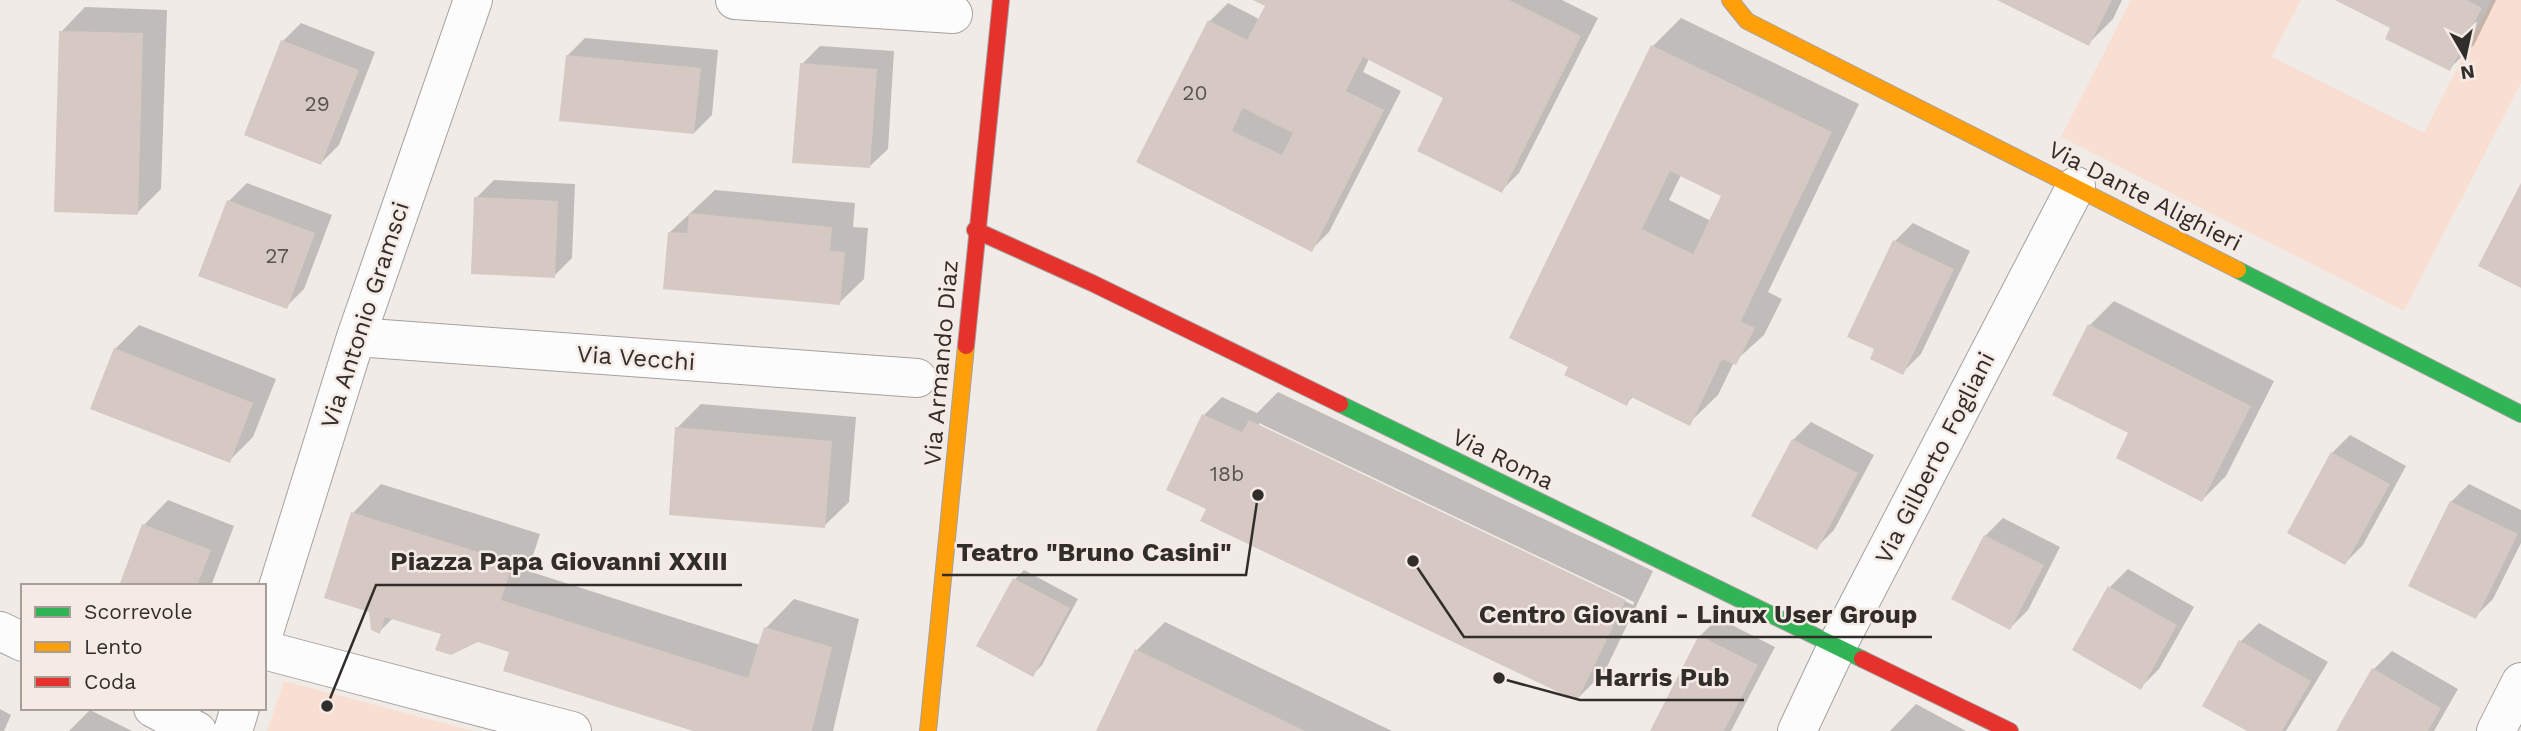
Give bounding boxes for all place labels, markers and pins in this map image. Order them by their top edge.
callout: Teatro "Bruno Casini" [942,528,1246,575]
callout: Piazza Papa Giovanni XXIII [376,538,742,585]
callout: Centro Giovani - Linux User Group [1464,590,1932,637]
callout: Harris Pub [1580,653,1744,700]

